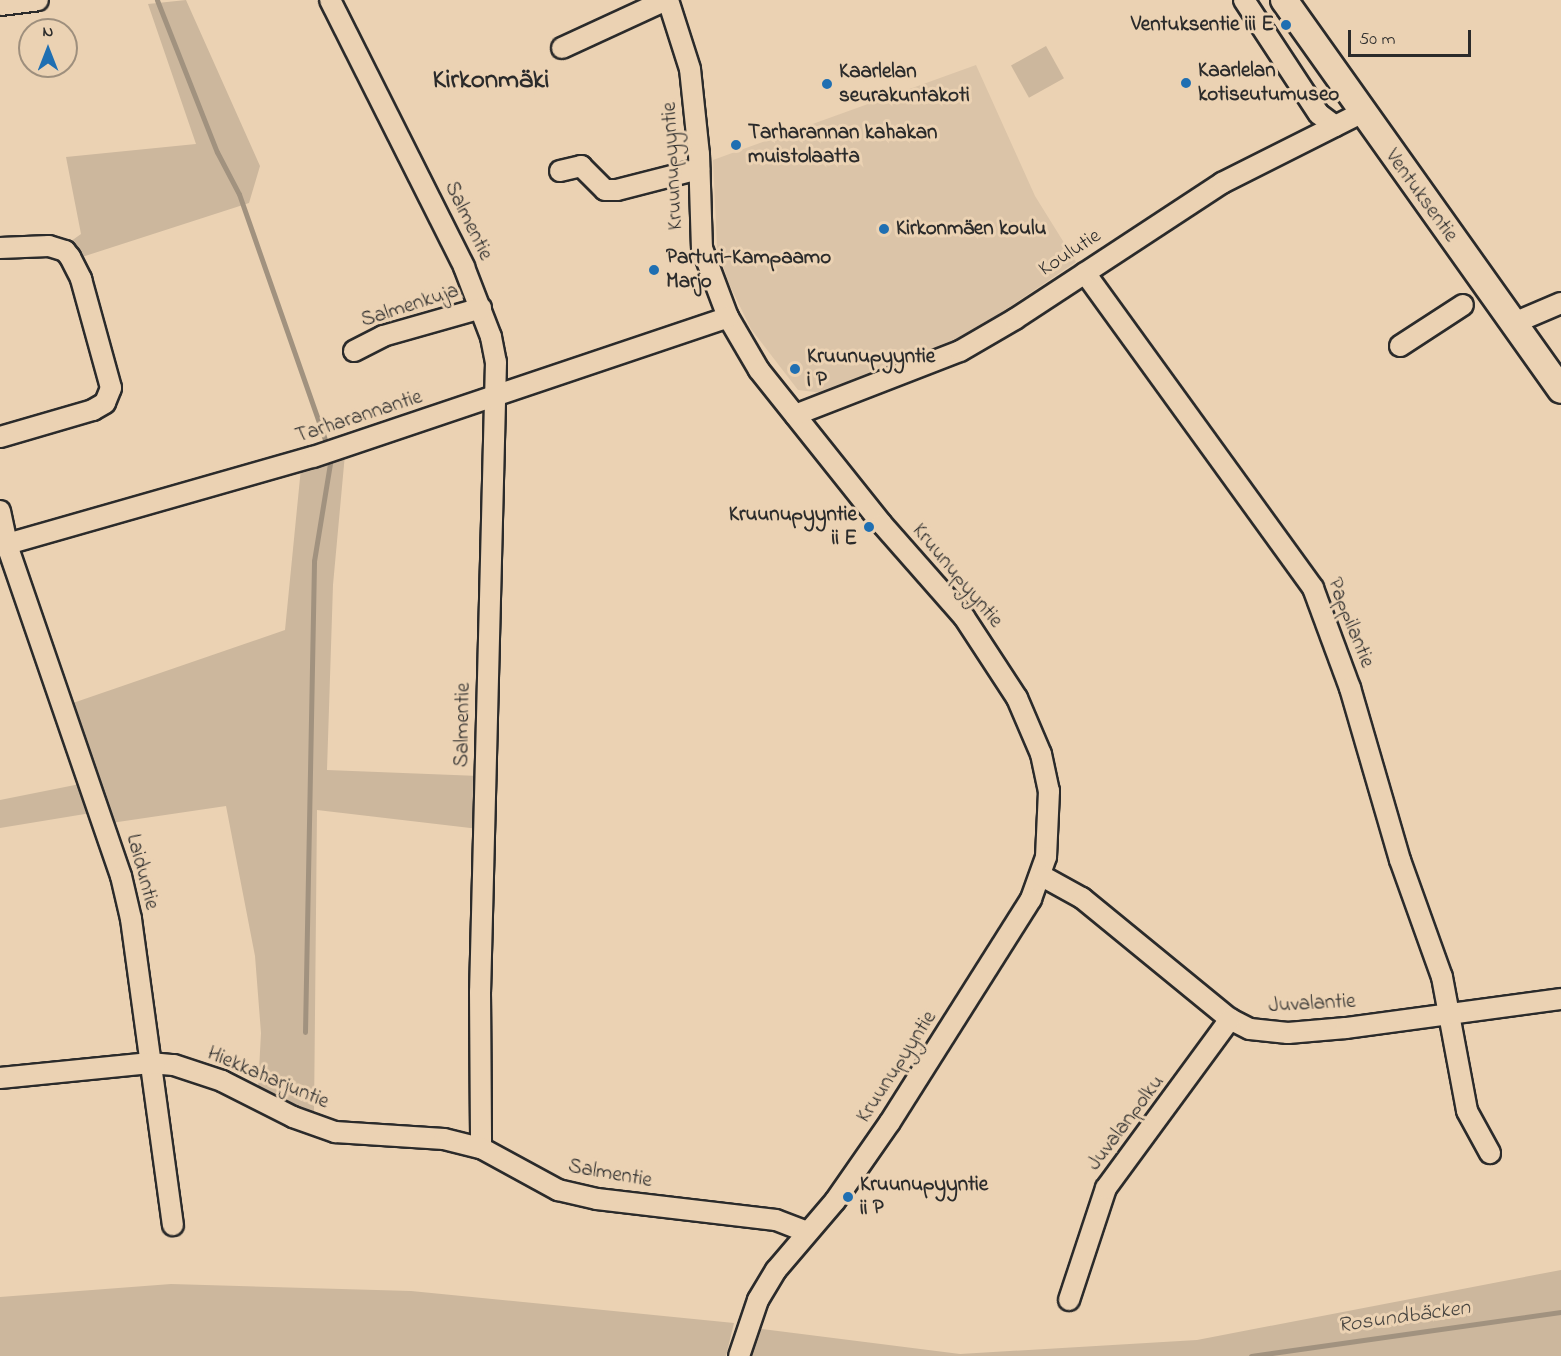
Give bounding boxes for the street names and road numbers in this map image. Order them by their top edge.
street label: Kruunupyyntie [657,101,689,231]
street label: Ventuksentie [1379,145,1463,247]
street label: Salmentie [438,177,498,265]
street label: Koulutie [1034,224,1106,282]
street label: Salmenkuja [358,278,462,334]
street label: Tarharannantie [292,385,426,449]
street label: Kruunupyyntie [906,519,1008,633]
street label: Pappilantie [1321,575,1379,671]
street label: Salmentie [450,682,476,768]
street label: Laiduntie [120,831,164,913]
street label: Juvalantie [1268,989,1356,1019]
street label: Kruunupyyntie [852,1006,942,1128]
street label: Hiekkaharjuntie [203,1041,333,1115]
street label: Juvalanpolku [1082,1070,1170,1176]
street label: Salmentie [566,1154,654,1194]

